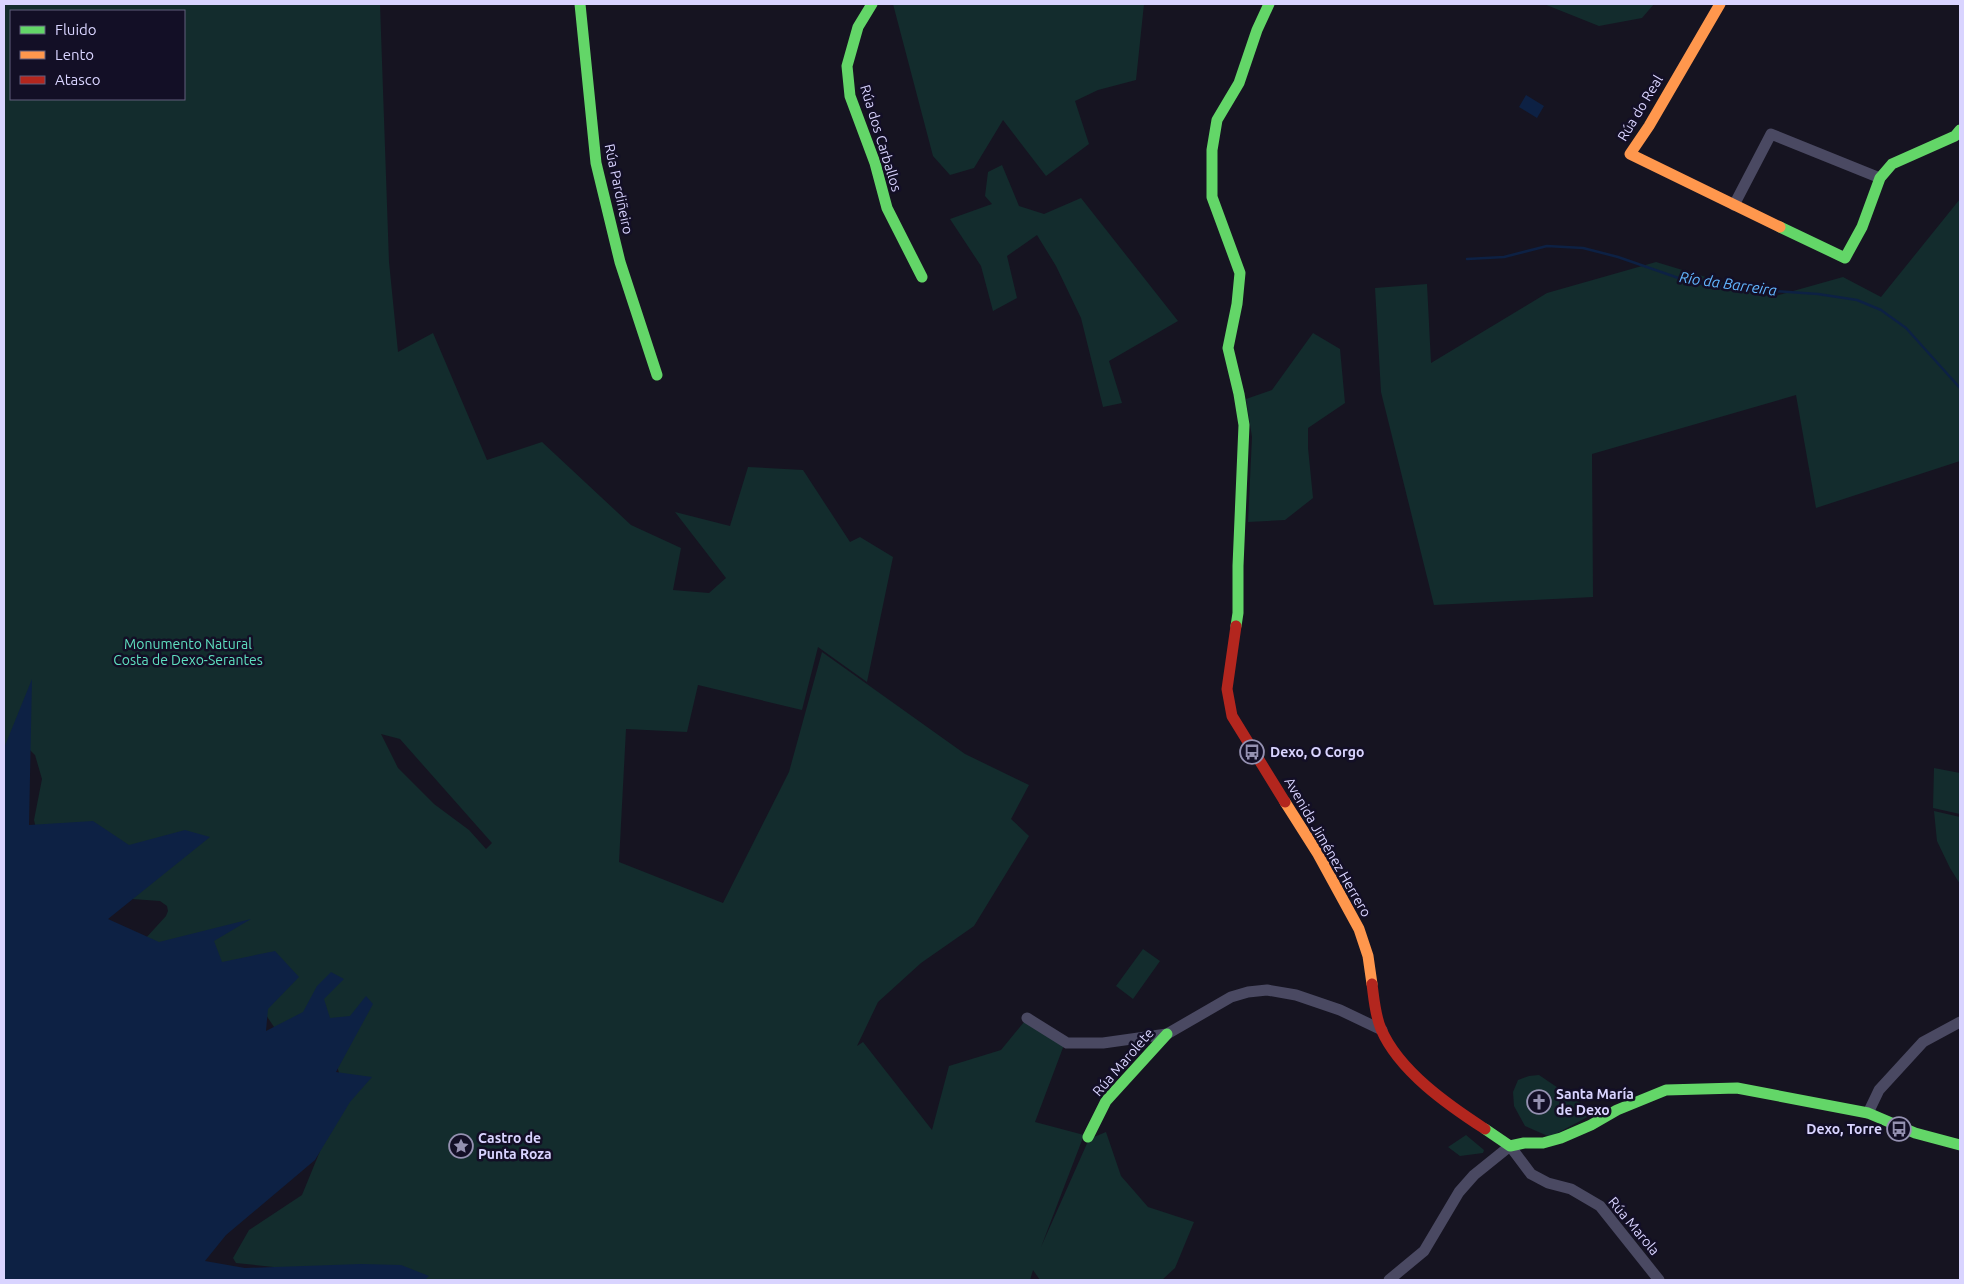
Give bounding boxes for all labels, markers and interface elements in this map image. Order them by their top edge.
legend [10,10,185,100]
text: Fluido [55,21,97,38]
text: Lento [55,46,94,63]
text: Atasco [55,71,101,88]
street label: Rúa do Real [1614,72,1666,144]
street label: Rúa dos Carballos [857,83,905,193]
street label: Rúa Pardiñeiro [602,142,636,236]
water label: Río da Barreira [1678,268,1778,299]
park label: Monumento Natural Costa de Dexo-Serantes [113,636,263,668]
bus stop icon: Dexo, O Corgo [1239,739,1265,765]
place label: Dexo, O Corgo [1270,744,1364,760]
street label: Avenida Jiménez Herrero [1282,774,1374,920]
street label: Rúa Marolete [1089,1025,1157,1099]
place label: Santa María de Dexo [1556,1086,1634,1118]
church icon: Santa María de Dexo [1526,1089,1552,1115]
bus stop icon: Dexo, Torre [1886,1116,1912,1142]
place label: Dexo, Torre [1806,1121,1882,1137]
place label: Castro de Punta Roza [478,1130,551,1162]
place icon: Castro de Punta Roza [448,1133,474,1159]
street label: Rúa Marola [1605,1194,1663,1258]

